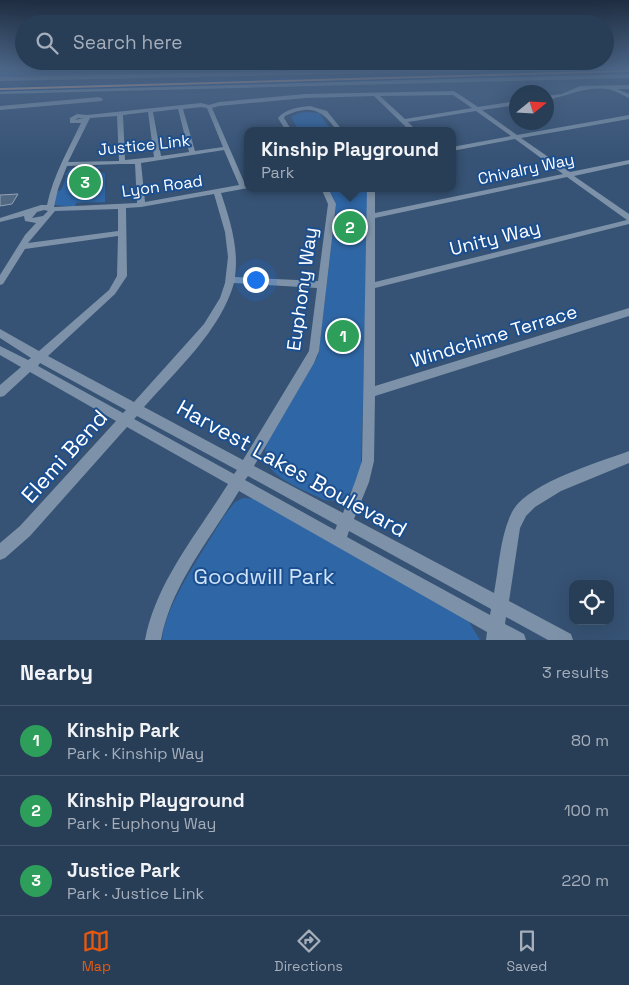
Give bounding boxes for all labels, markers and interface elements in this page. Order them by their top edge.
search box [15,15,614,70]
icon: search [33,29,61,57]
text: Search here [73,30,183,55]
north arrow [509,85,554,130]
popup [244,127,456,192]
street label: Justice Link [97,130,192,160]
text: Kinship Playground [261,137,439,162]
street label: Chivalry Way [476,149,576,189]
text: Park [261,162,294,183]
pin: 3 [69,163,101,201]
street label: Lyon Road [120,170,204,202]
pin: 2 [334,208,366,246]
street label: Unity Way [447,215,543,261]
street label: Euphony Way [281,226,323,352]
your location [243,267,269,293]
street label: Windchime Terrace [408,299,580,373]
pin: 1 [327,317,359,355]
street label: Harvest Lakes Boulevard [172,393,412,543]
street label: Elemi Bend [15,404,113,508]
park label: Goodwill Park [193,562,335,590]
map controls [569,580,614,625]
button: locate [569,580,614,625]
text: Nearby [20,659,93,686]
text: 3 results [542,662,609,683]
text: Kinship Park [67,718,180,743]
text: 1 [32,730,40,751]
text: 80 m [571,730,609,751]
text: Park · Kinship Way [67,743,204,764]
text: Kinship Playground [67,788,245,813]
text: 2 [31,800,41,821]
text: 100 m [564,800,609,821]
text: Park · Euphony Way [67,813,216,834]
text: Justice Park [67,858,181,883]
text: 3 [31,870,41,891]
text: 220 m [562,870,609,891]
text: Park · Justice Link [67,883,204,904]
tab: Map [82,927,111,975]
tab: Directions [274,927,343,975]
tab: Saved [506,927,547,975]

